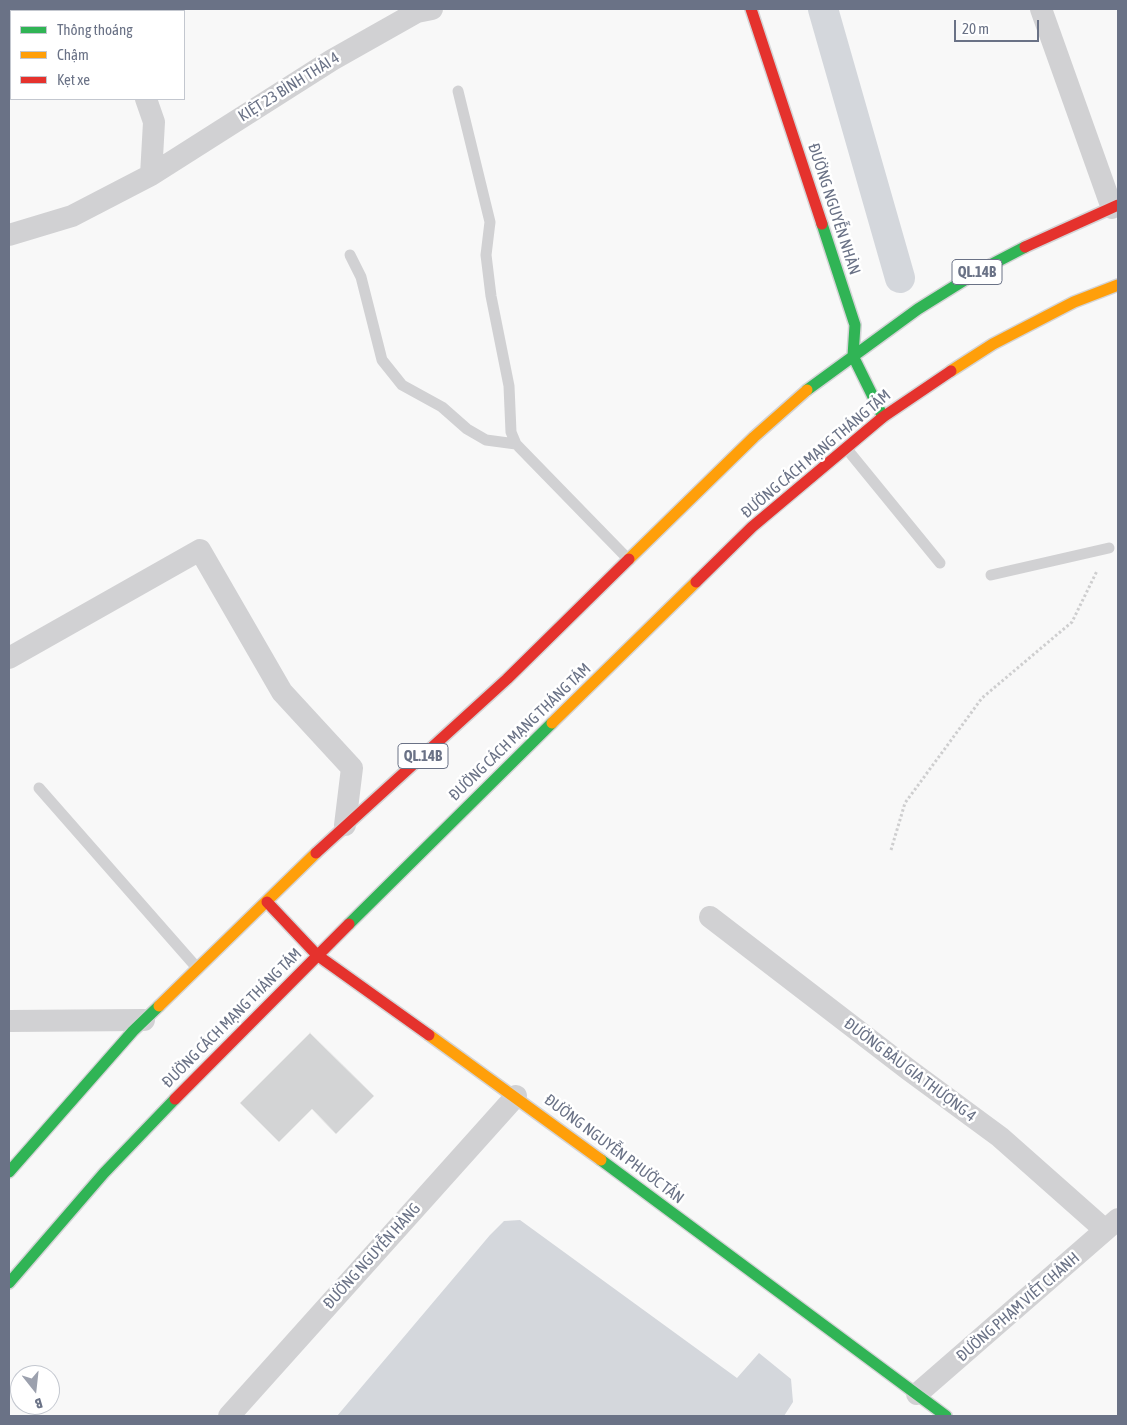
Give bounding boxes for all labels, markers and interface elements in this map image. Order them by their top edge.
legend [10,10,185,100]
scale bar [957,10,1042,42]
text: 20 m [962,20,989,37]
text: Thông thoáng [57,21,133,38]
text: Chậm [57,46,89,63]
street label: KIỆT 23 BÌNH THÁI 4 [235,48,343,126]
text: Kẹt xe [57,71,90,88]
street label: ĐƯỜNG NGUYỄN NHÀN [804,141,864,277]
road number: QL.14B [952,260,1002,284]
street label: ĐƯỜNG CÁCH MẠNG THÁNG TÁM [737,386,895,522]
street label: ĐƯỜNG CÁCH MẠNG THÁNG TÁM [445,659,595,805]
road number: QL.14B [398,744,448,768]
street label: ĐƯỜNG CÁCH MẠNG THÁNG TÁM [158,944,306,1092]
street label: ĐƯỜNG BÀU GIA THƯỢNG 4 [840,1014,980,1126]
street label: ĐƯỜNG NGUYỄN PHƯỚC TẤN [540,1090,688,1208]
street label: ĐƯỜNG NGUYỄN HÀNG [319,1199,425,1313]
street label: ĐƯỜNG PHẠM VIẾT CHÁNH [953,1248,1083,1366]
north arrow [10,1365,60,1415]
text: B [33,1395,44,1412]

